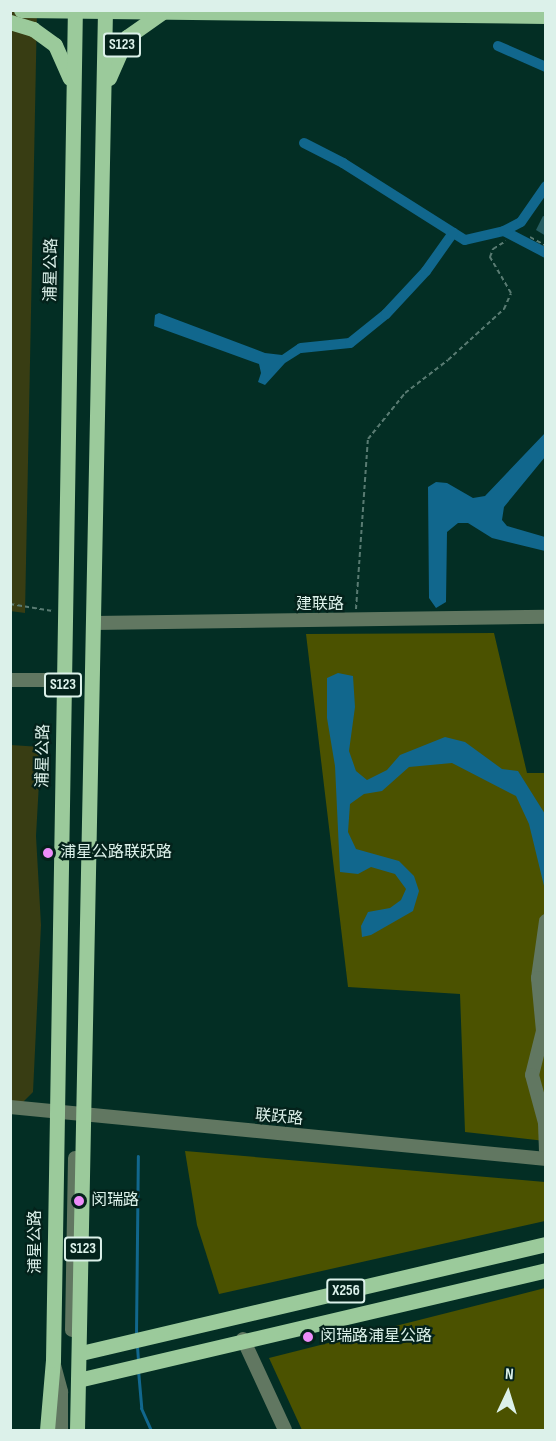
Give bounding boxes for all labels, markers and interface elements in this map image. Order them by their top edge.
road number: S123 [102,33,142,57]
street label: 浦星公路 [42,238,62,302]
street label: 建联路 [296,595,344,615]
road number: S123 [44,673,82,697]
street label: 浦星公路 [34,724,54,788]
place label: 浦星公路联跃路 [60,843,172,863]
marker: 浦星公路联跃路 [41,846,55,860]
street label: 联跃路 [254,1106,304,1130]
place label: 闵瑞路 [91,1191,139,1211]
marker: 闵瑞路 [72,1194,86,1208]
street label: 浦星公路 [26,1210,46,1274]
road number: S123 [64,1237,103,1261]
road number: X256 [325,1279,367,1303]
place label: 闵瑞路浦星公路 [320,1327,432,1347]
marker: 闵瑞路浦星公路 [301,1330,315,1344]
north arrow [478,1363,538,1423]
text: N [504,1365,514,1384]

